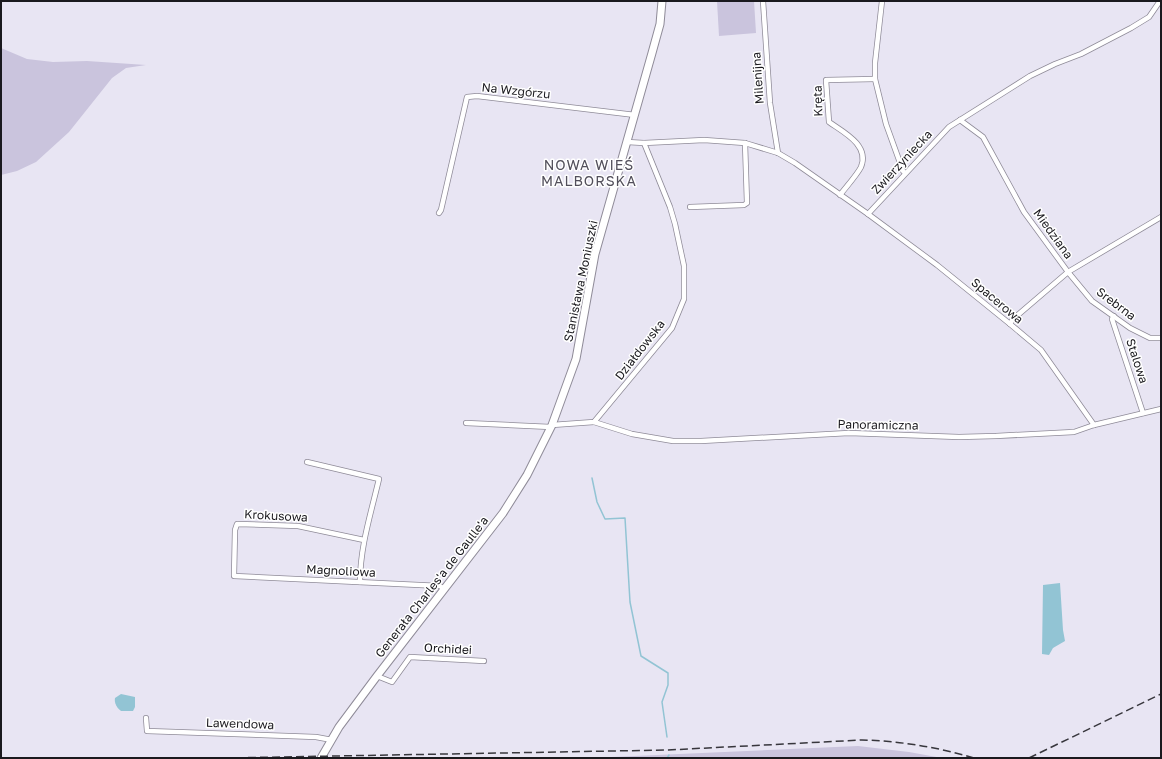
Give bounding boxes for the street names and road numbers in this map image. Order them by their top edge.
street label: Milenijna [748,51,767,105]
street label: Na Wzgórzu [481,79,551,102]
street label: Kręta [809,85,826,117]
street label: Zwierzyniecka [868,127,935,197]
street label: Miedziana [1030,206,1077,262]
street label: Stanisława Moniuszki [560,219,601,343]
street label: Spacerowa [968,275,1026,327]
street label: Srebrna [1094,284,1139,323]
street label: Działdowska [611,317,668,383]
street label: Stalowa [1123,337,1152,385]
street label: Panoramiczna [837,416,919,433]
street label: Krokusowa [244,506,308,525]
street label: Generała Charles'a de Gaulle'a [372,513,491,660]
street label: Magnoliowa [306,561,376,580]
street label: Orchidei [424,640,472,657]
street label: Lawendowa [206,715,274,732]

